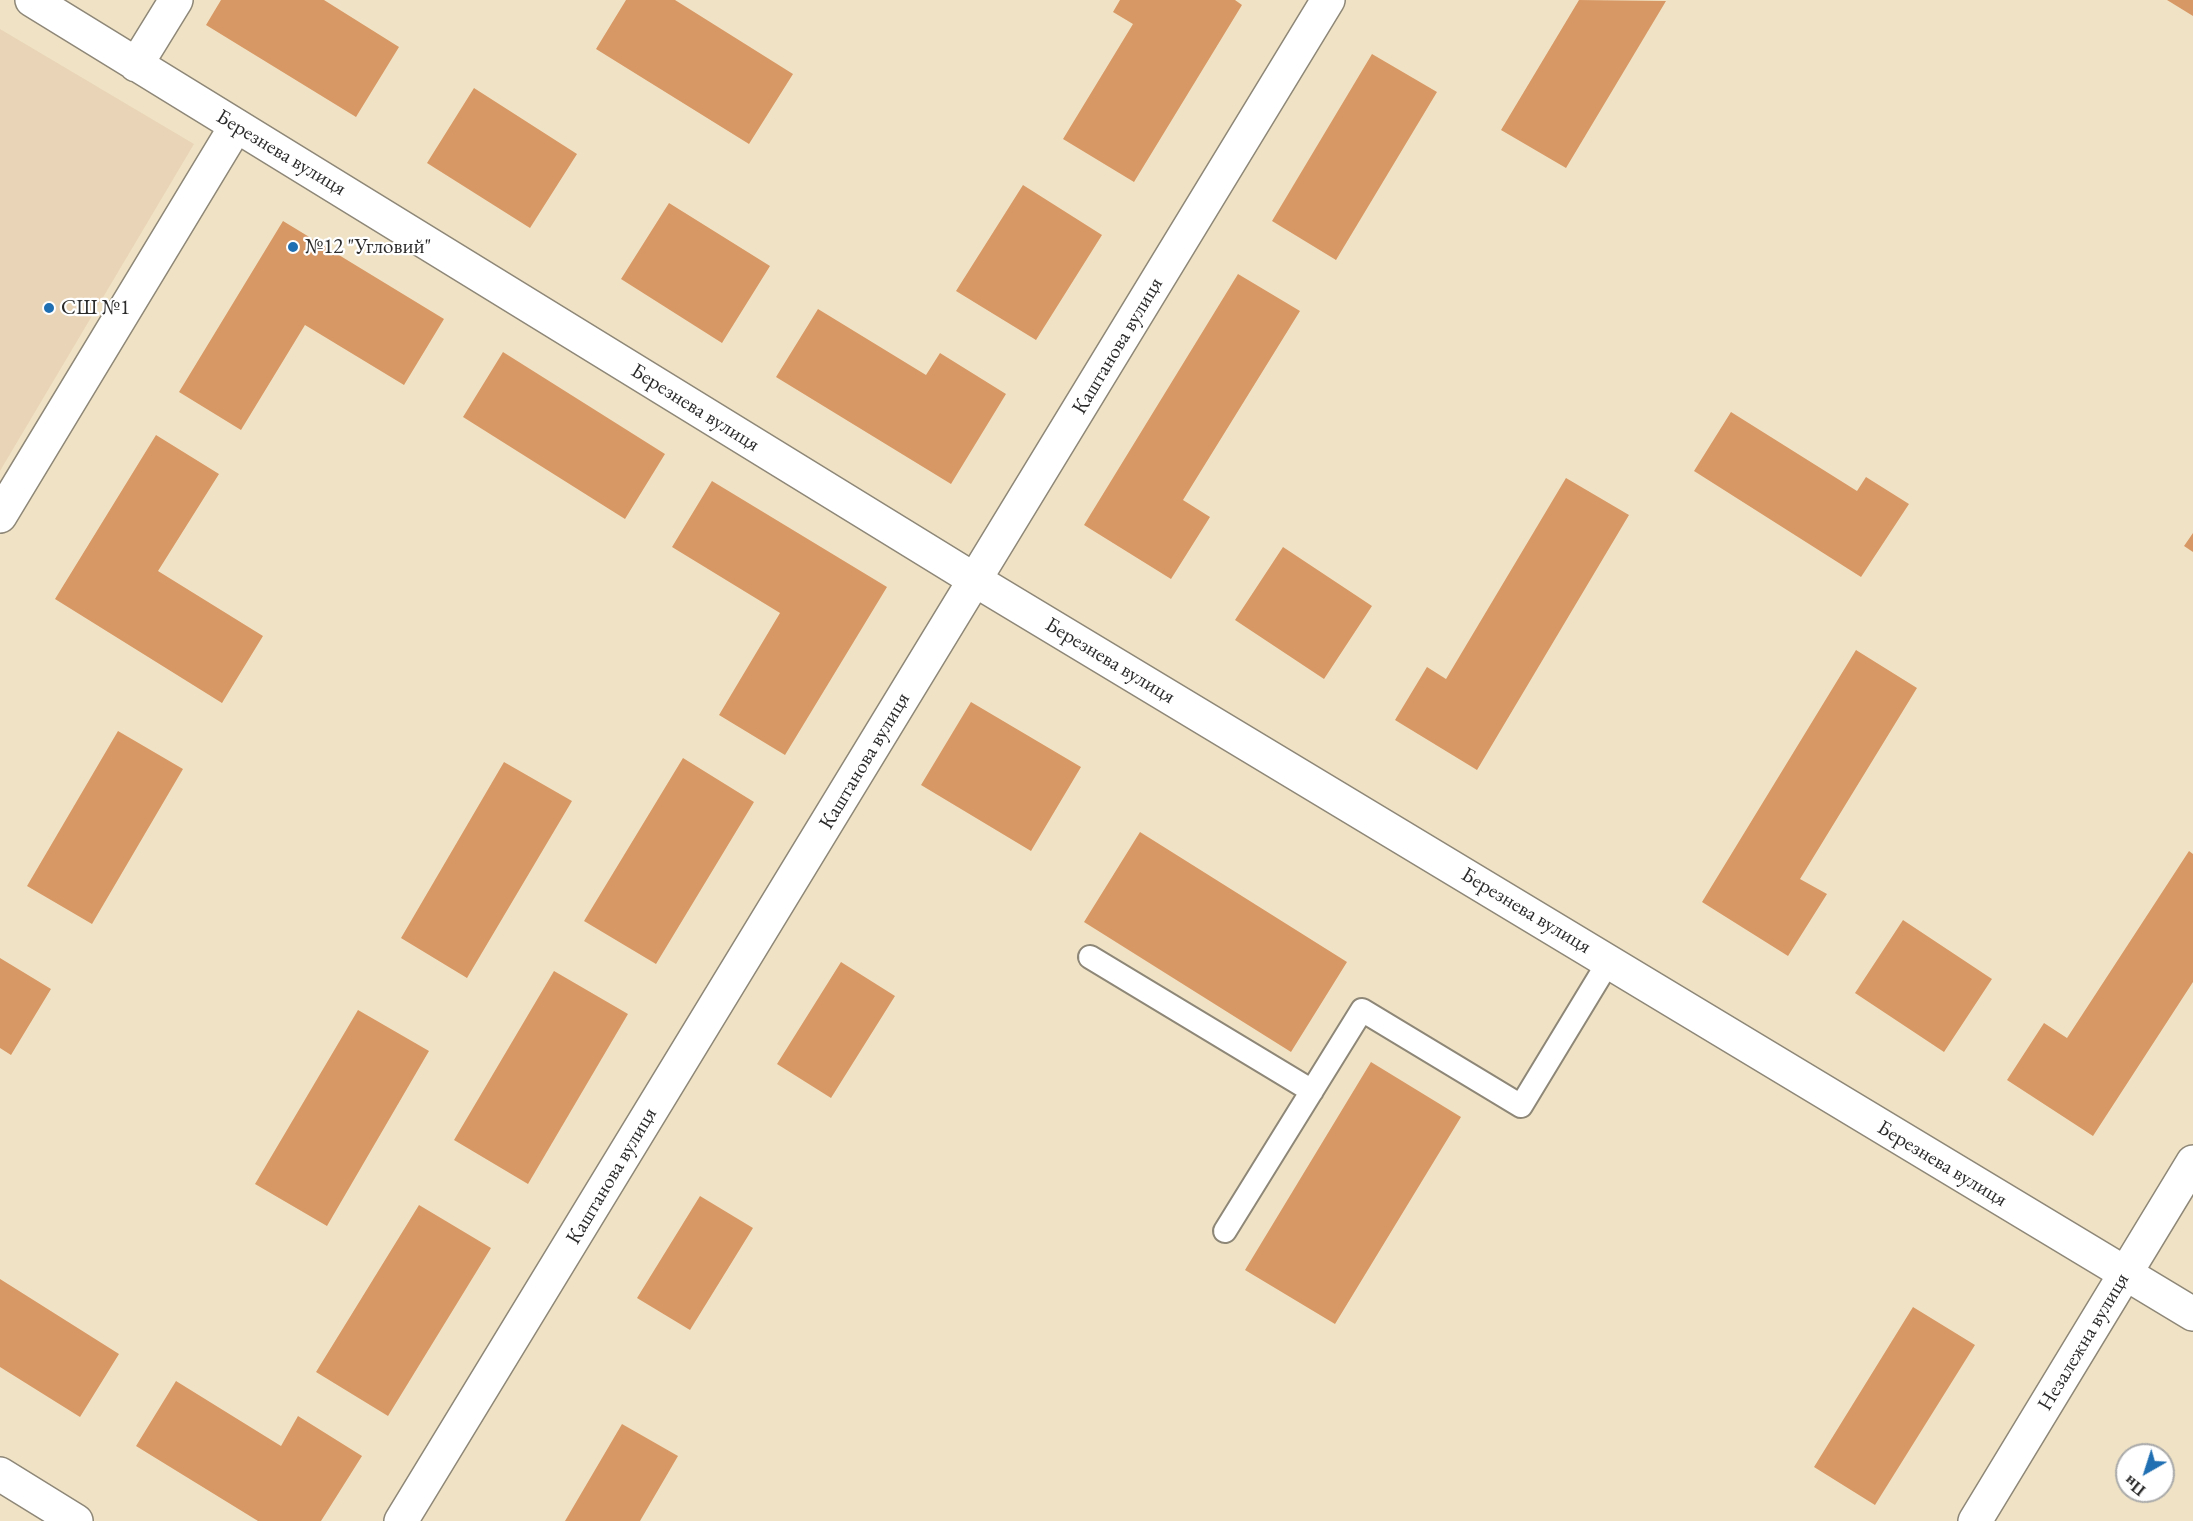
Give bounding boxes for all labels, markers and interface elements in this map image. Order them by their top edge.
street label: Березнева вулиця [212,104,350,202]
place label: №12 "Угловий" [305,234,432,260]
marker: №12 "Угловий" [286,240,300,254]
street label: Каштанова вулиця [1067,273,1169,419]
place label: СШ №1 [61,295,130,321]
marker: СШ №1 [42,301,56,315]
street label: Березнева вулиця [626,358,764,458]
street label: Березнева вулиця [1041,612,1179,710]
street label: Каштанова вулиця [814,688,916,834]
street label: Березнева вулиця [1457,862,1595,960]
street label: Каштанова вулиця [561,1103,663,1249]
street label: Березнева вулиця [1873,1115,2011,1213]
street label: Незалежна вулиця [2033,1268,2135,1416]
north arrow [2115,1443,2175,1503]
text: Пн [2120,1471,2150,1501]

